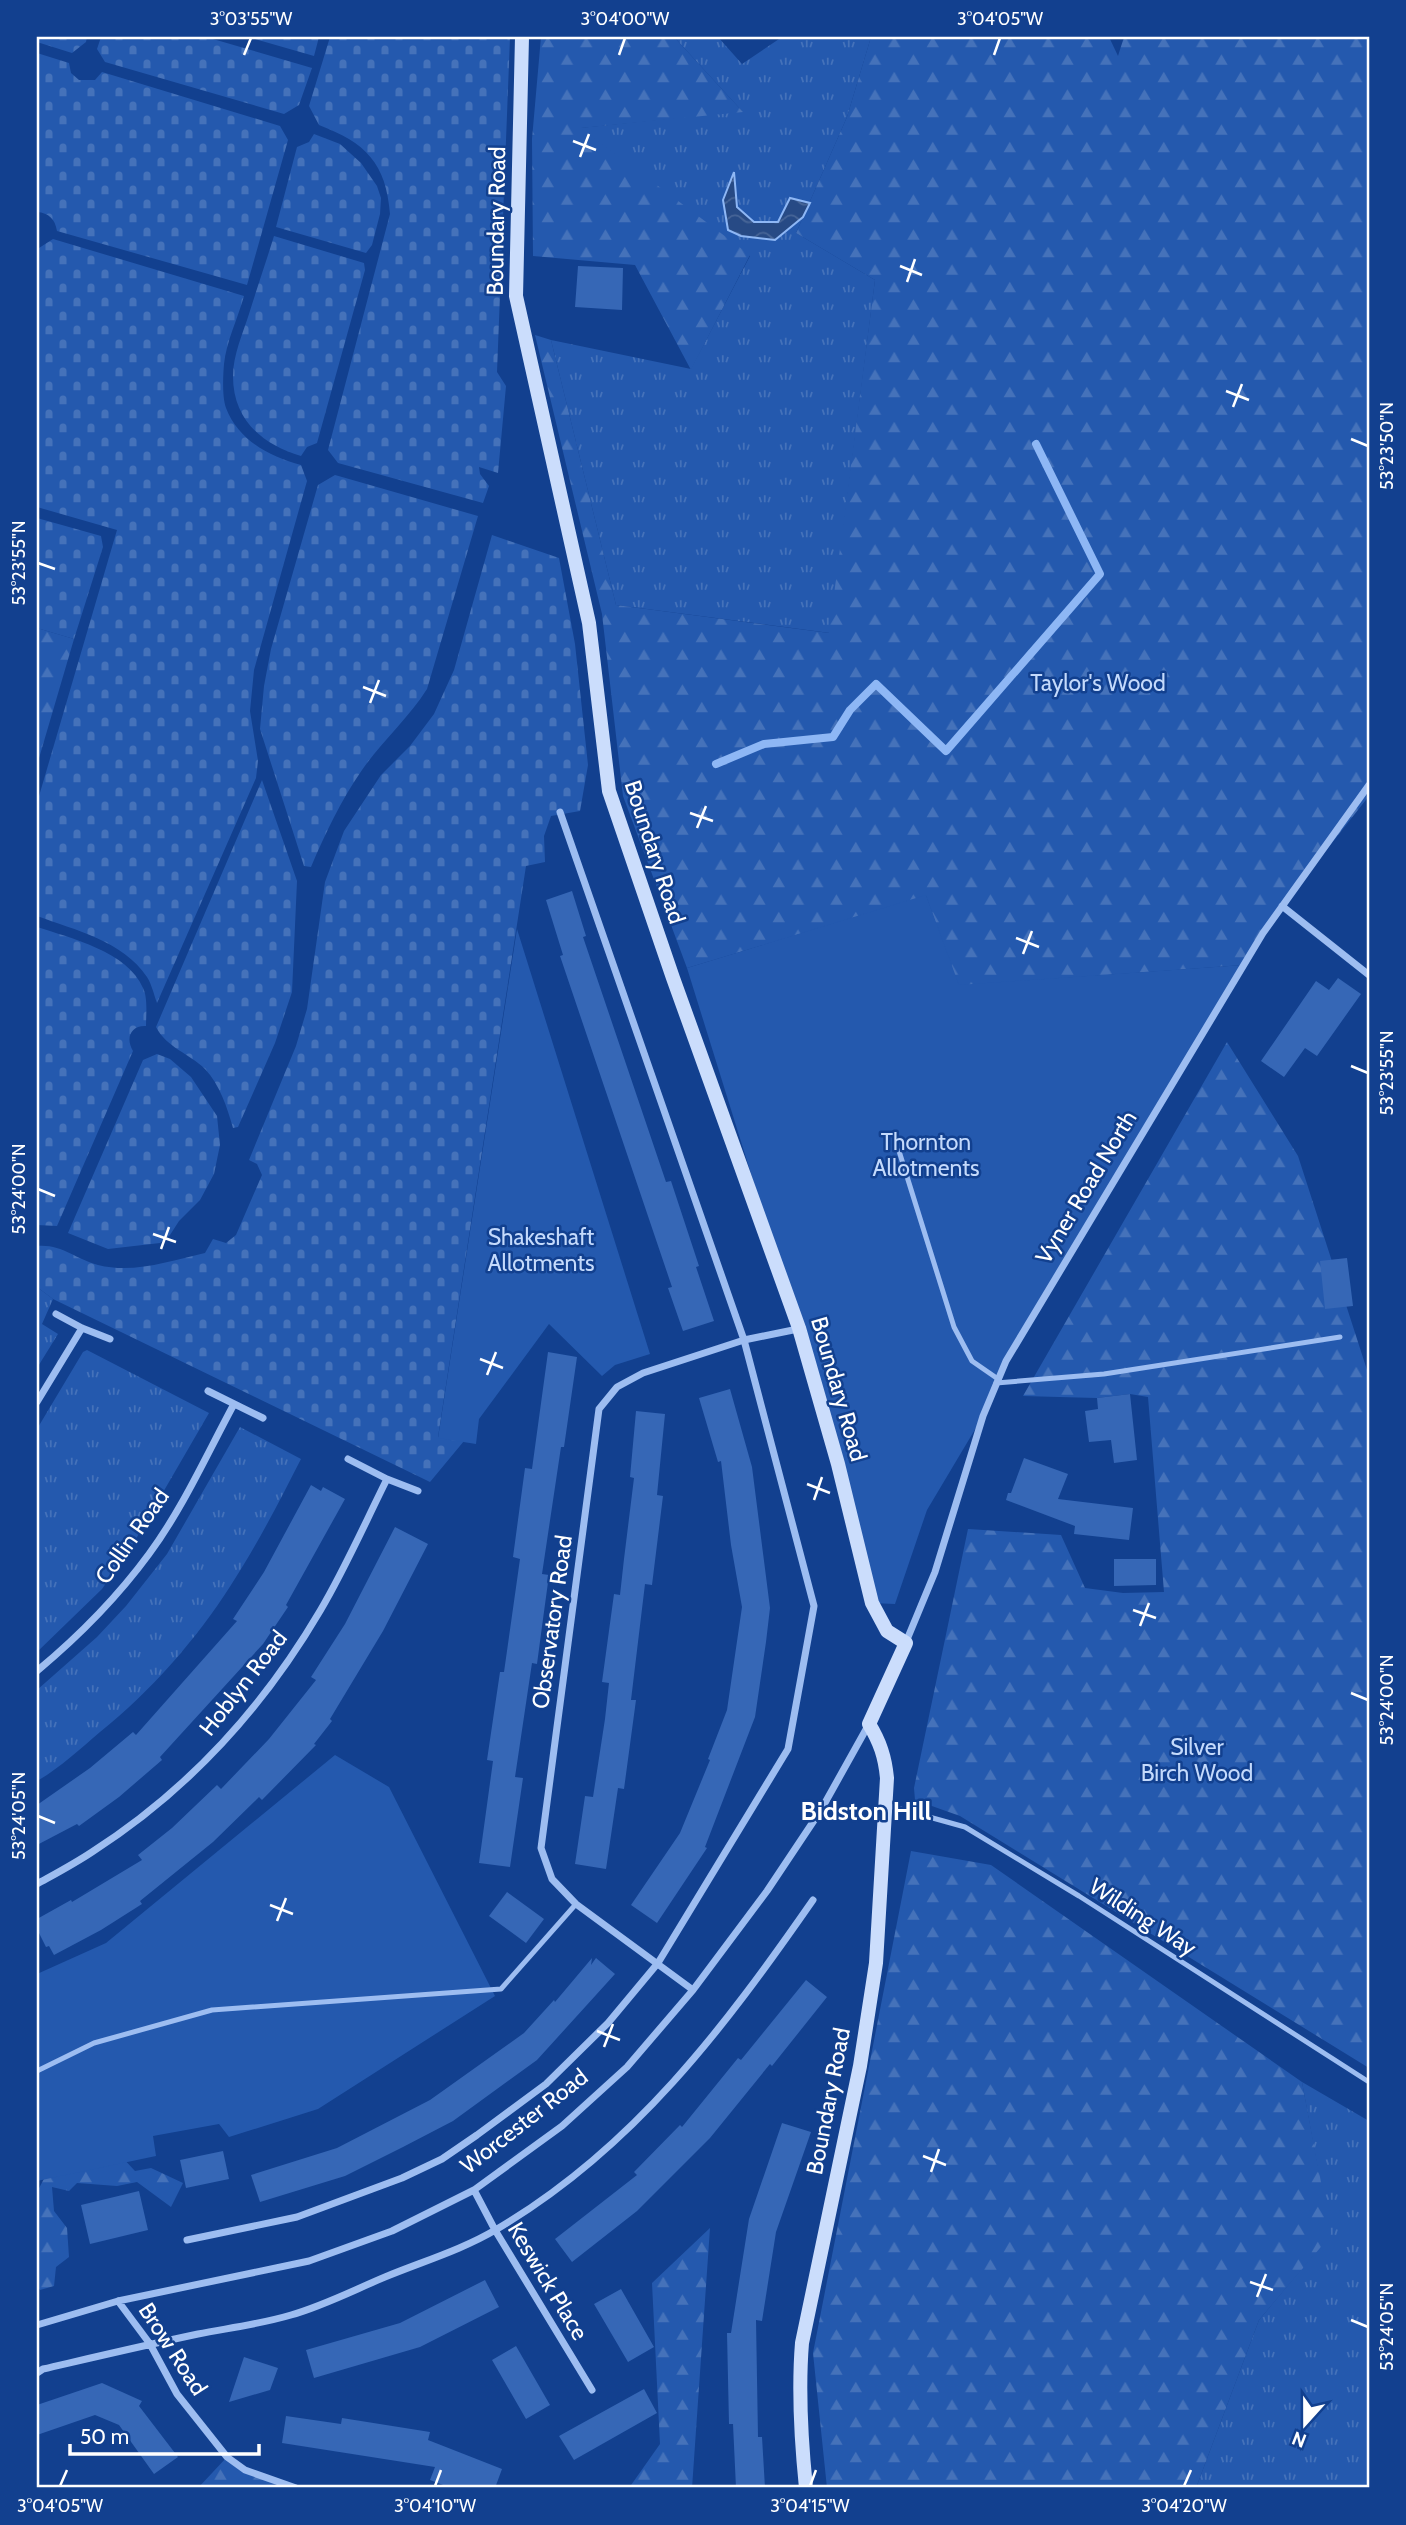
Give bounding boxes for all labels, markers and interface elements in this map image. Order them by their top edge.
text: 3°03'55"W [210,8,292,30]
text: 3°04'00"W [581,8,669,30]
text: 3°04'05"W [957,8,1043,30]
street label: Boundary Road [481,146,511,296]
text: 53°23'50"N [1376,402,1398,490]
text: 53°23'55"N [8,521,30,605]
park label: Taylor's Wood [1030,669,1166,697]
street label: Boundary Road [619,777,691,927]
text: 53°23'55"N [1376,1031,1398,1115]
street label: Vyner Road North [1029,1105,1143,1269]
park label: Thornton Allotments [873,1128,979,1182]
text: 53°24'00"N [8,1143,30,1235]
park label: Shakeshaft Allotments [488,1223,595,1277]
street label: Boundary Road [805,1314,873,1464]
street label: Collin Road [89,1483,175,1589]
street label: Observatory Road [526,1533,578,1711]
street label: Hoblyn Road [193,1625,293,1741]
text: 53°24'00"N [1376,1654,1398,1746]
park label: Silver Birch Wood [1141,1733,1253,1787]
text: 53°24'05"N [8,1772,30,1860]
district label: Bidston Hill [801,1795,932,1827]
street label: Wilding Way [1084,1872,1202,1962]
street label: Boundary Road [800,2025,856,2177]
street label: Worcester Road [455,2063,593,2179]
street label: Keswick Place [502,2217,594,2345]
text: 53°24'05"N [1376,2283,1398,2371]
street label: Brow Road [133,2297,213,2401]
north arrow [1270,2388,1340,2458]
scale bar [70,2413,259,2457]
text: 50 m [80,2424,129,2449]
text: N [1289,2426,1309,2453]
text: 3°04'05"W [17,2495,103,2517]
text: 3°04'10"W [394,2495,476,2517]
text: 3°04'15"W [770,2495,850,2517]
text: 3°04'20"W [1141,2495,1227,2517]

